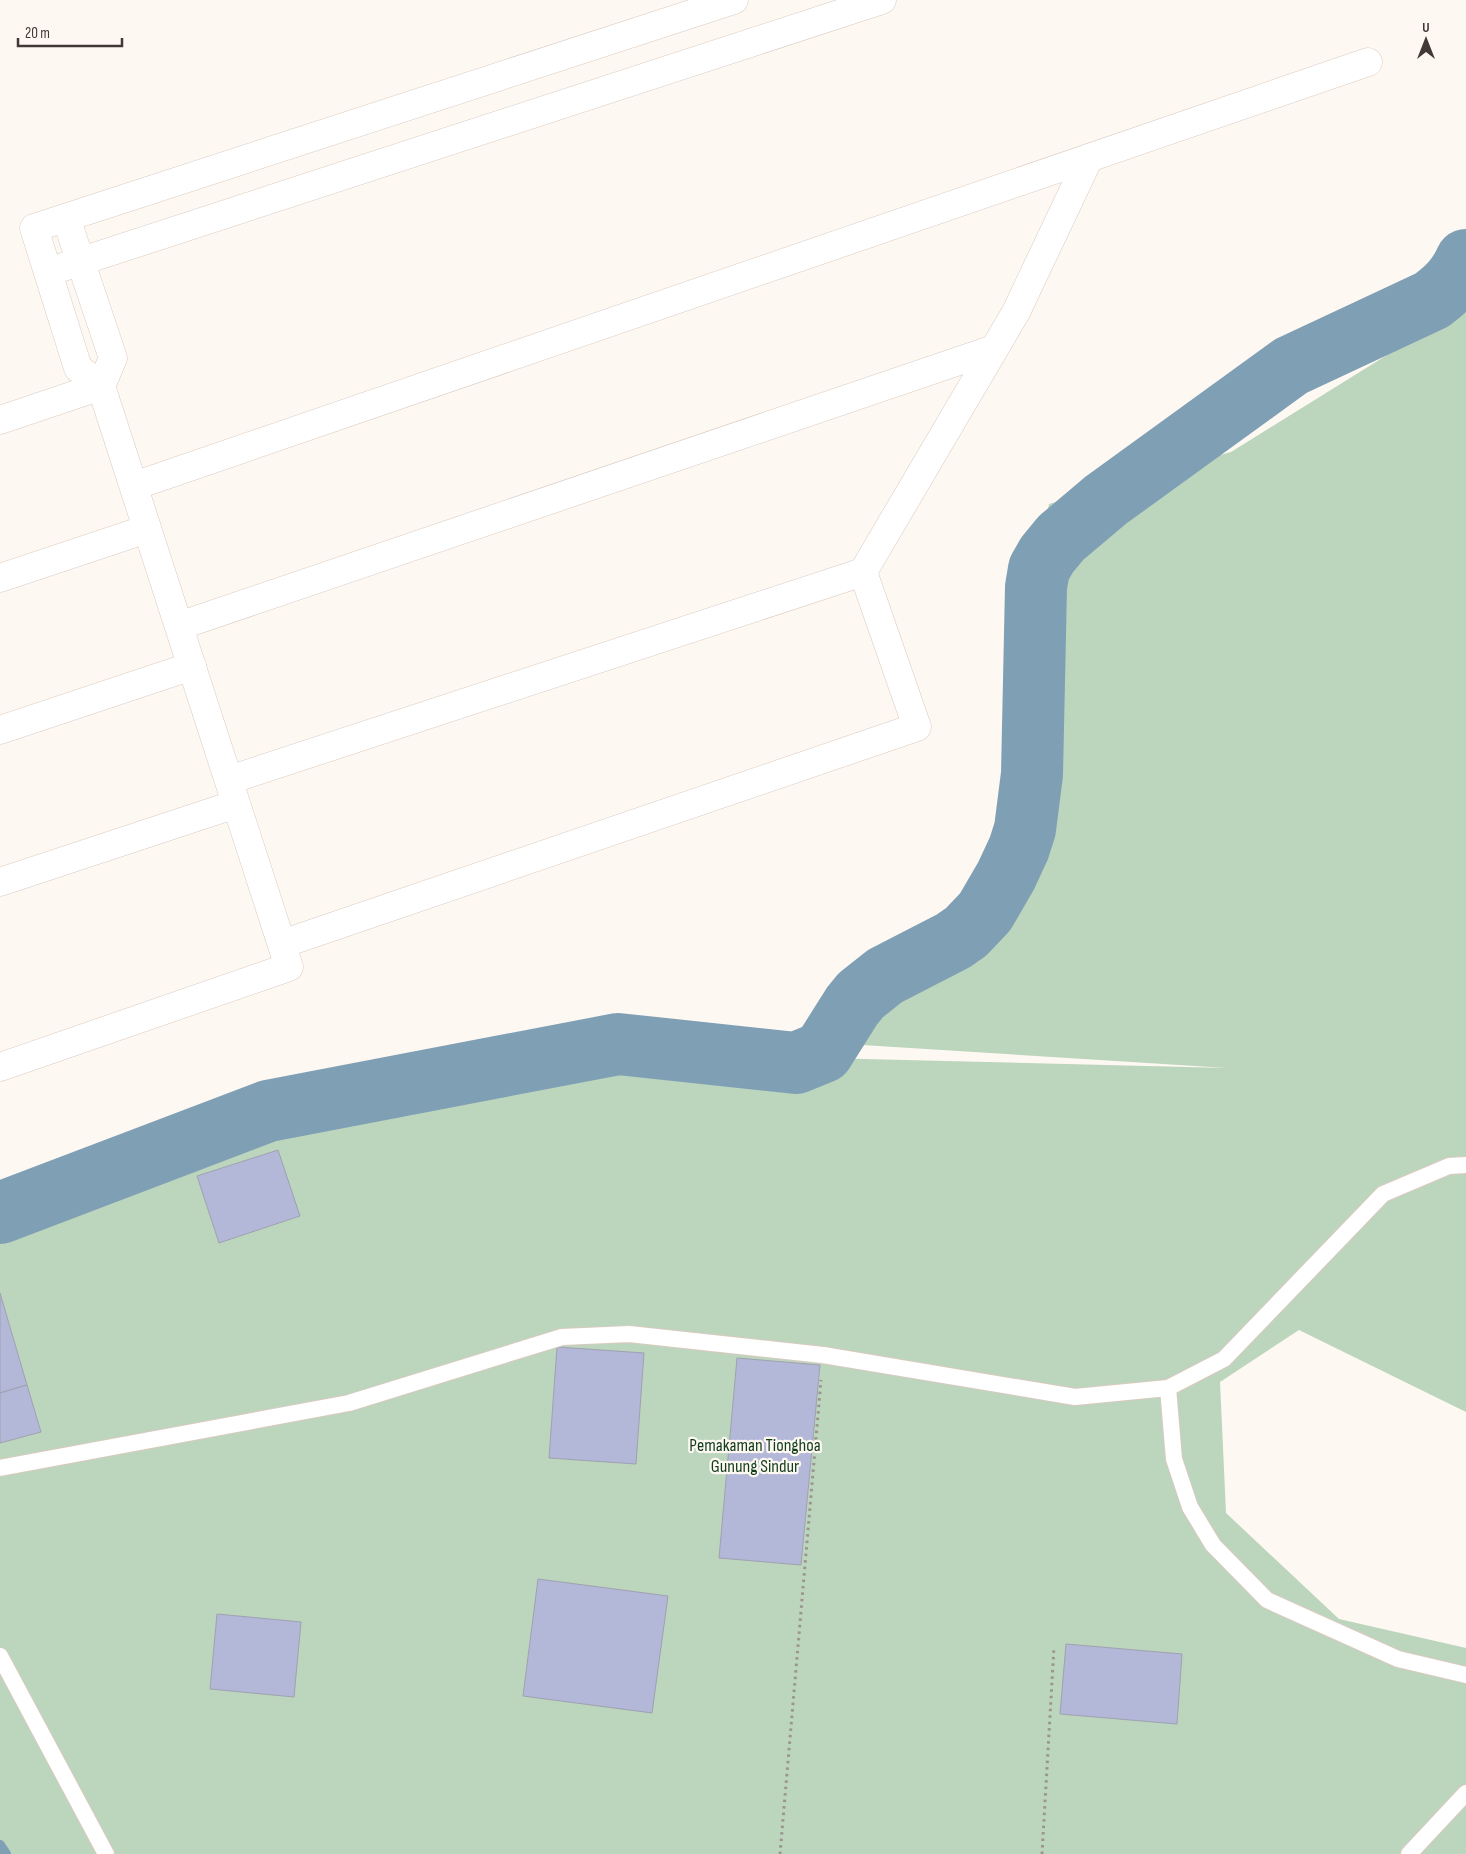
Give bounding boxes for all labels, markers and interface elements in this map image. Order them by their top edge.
scale bar [18,15,121,47]
north arrow [1401,15,1451,65]
text: U [1422,19,1430,36]
text: 20 m [25,24,50,43]
park label: Pemakaman Tionghoa Gunung Sindur [689,1435,821,1477]

